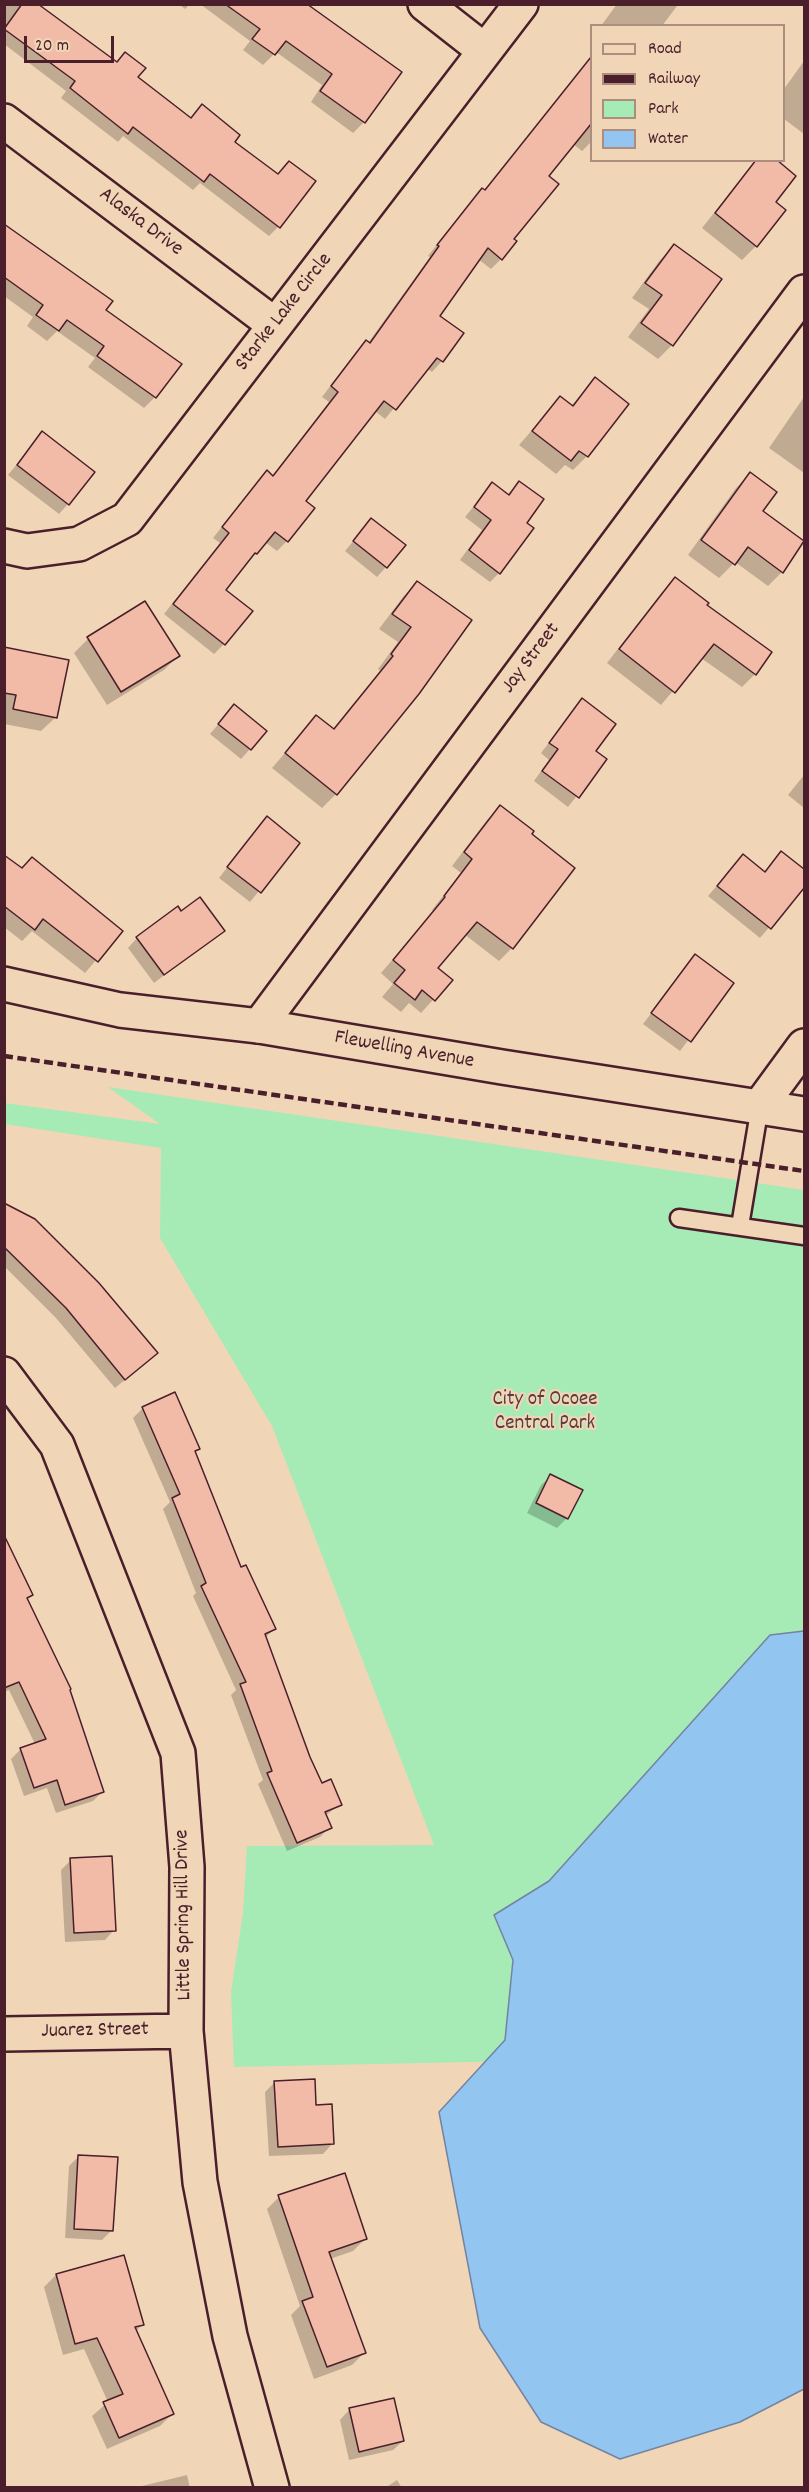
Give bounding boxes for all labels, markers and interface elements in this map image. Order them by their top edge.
scale bar [27,24,117,62]
legend [590,24,785,162]
text: 20 m [35,34,69,59]
text: Road [648,37,682,62]
text: Railway [648,67,700,92]
text: Park [648,97,679,122]
text: Water [648,127,688,152]
street label: Alaska Drive [93,183,187,263]
street label: Starke Lake Circle [231,249,339,377]
street label: Jay Street [497,619,567,699]
street label: Flewelling Avenue [332,1026,476,1076]
park label: City of Ocoee Central Park [492,1388,598,1438]
street label: Little Spring Hill Drive [171,1829,199,2001]
street label: Juarez Street [41,2018,149,2046]

